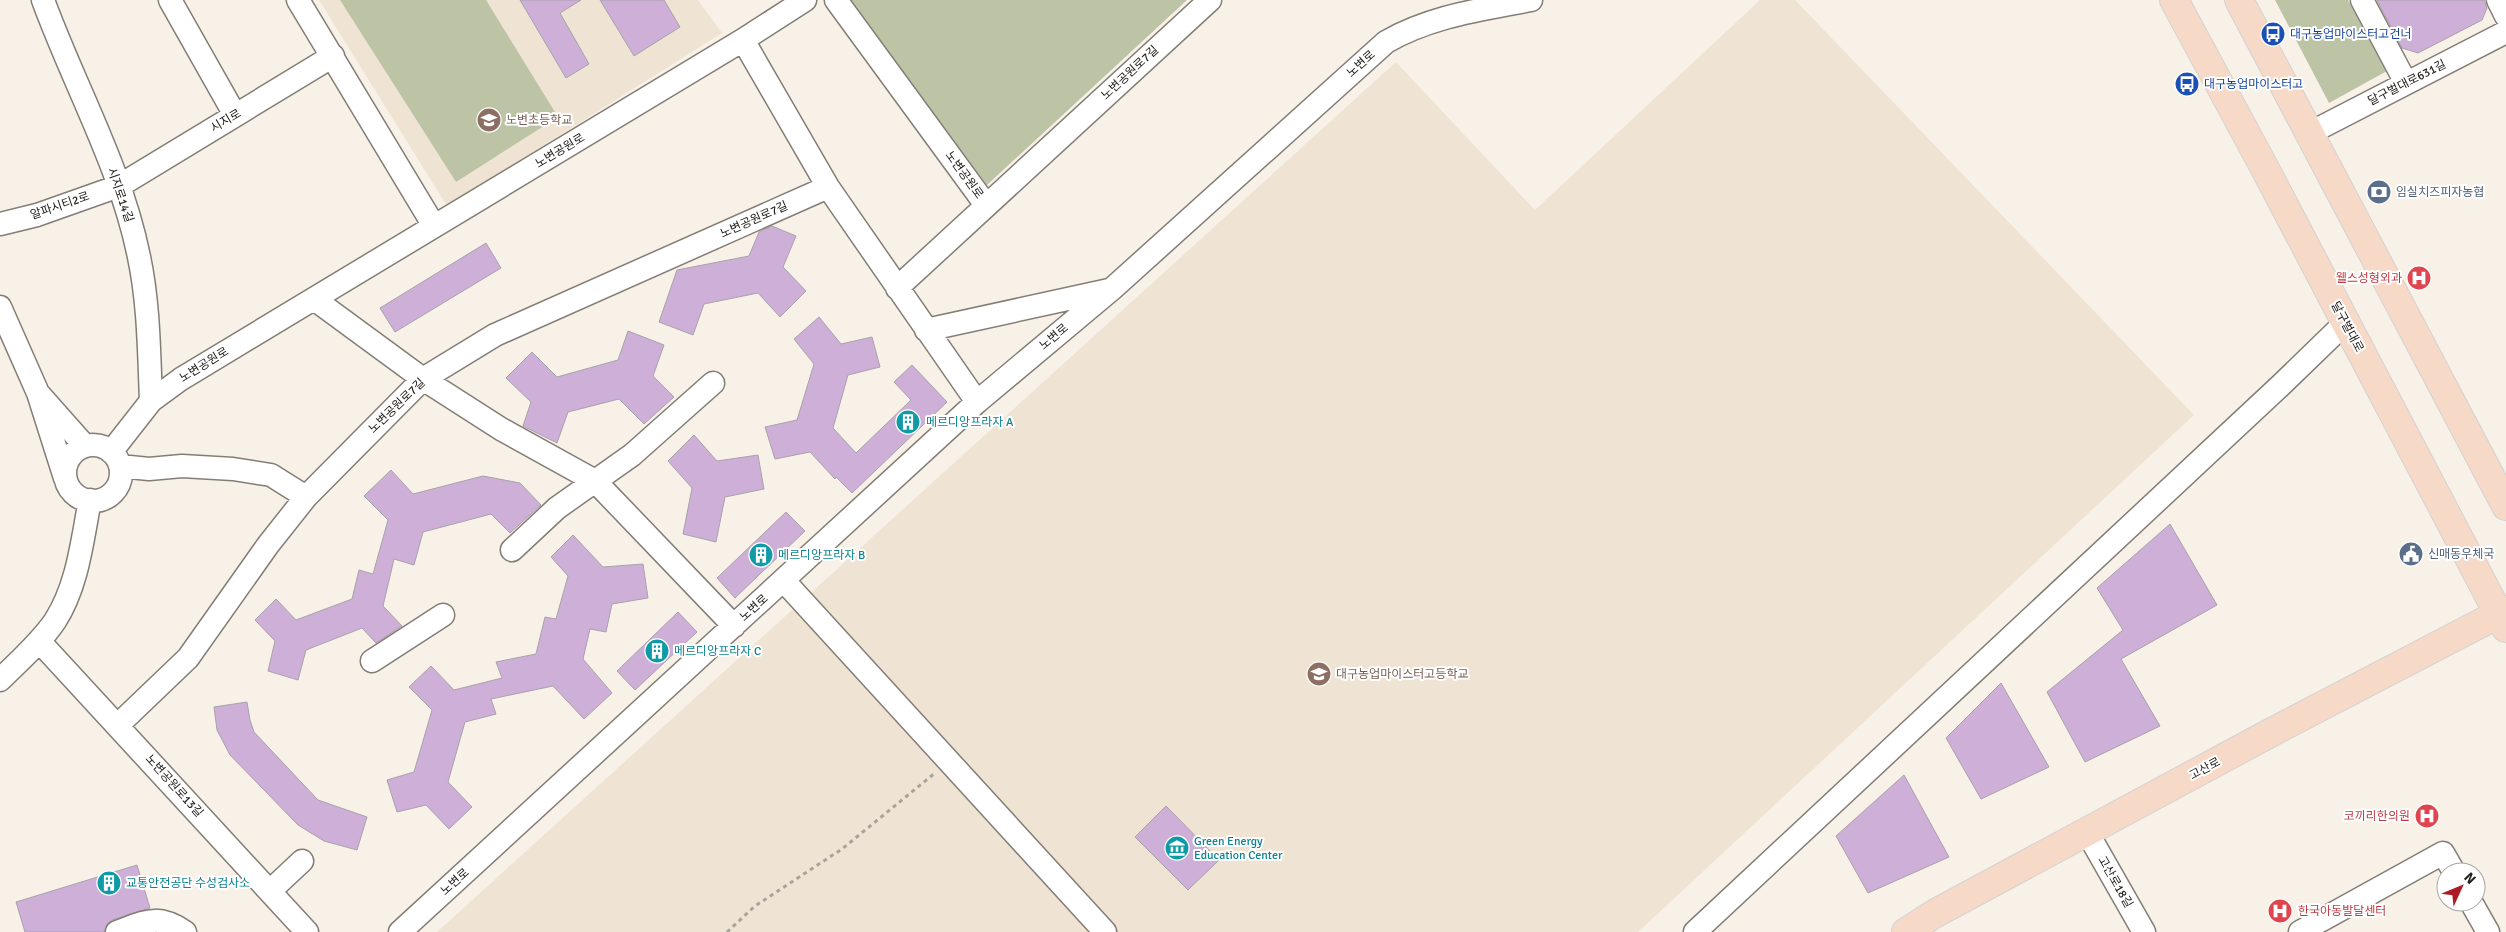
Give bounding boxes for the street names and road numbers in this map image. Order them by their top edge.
street label: 노변공원로7길 [1098,43,1162,103]
street label: 노변로 [1344,47,1378,81]
street label: 달구벌대로631길 [2365,57,2449,109]
street label: 시지로 [208,106,244,136]
street label: 노변공원로 [532,130,588,172]
street label: 노변공원로 [942,148,986,202]
street label: 시지로14길 [104,166,136,224]
street label: 알파시티2로 [28,189,92,223]
street label: 노변공원로7길 [718,198,790,242]
street label: 달구벌대로 [2327,299,2367,355]
street label: 노변로 [1036,321,1072,353]
street label: 노변공원로 [177,344,231,386]
street label: 노변공원로7길 [366,375,428,437]
street label: 노변로 [737,591,771,625]
street label: 노변공원로13길 [142,752,206,820]
street label: 고산로 [2187,755,2223,783]
street label: 고산로18길 [2094,854,2136,910]
street label: 노변로 [438,865,472,899]

